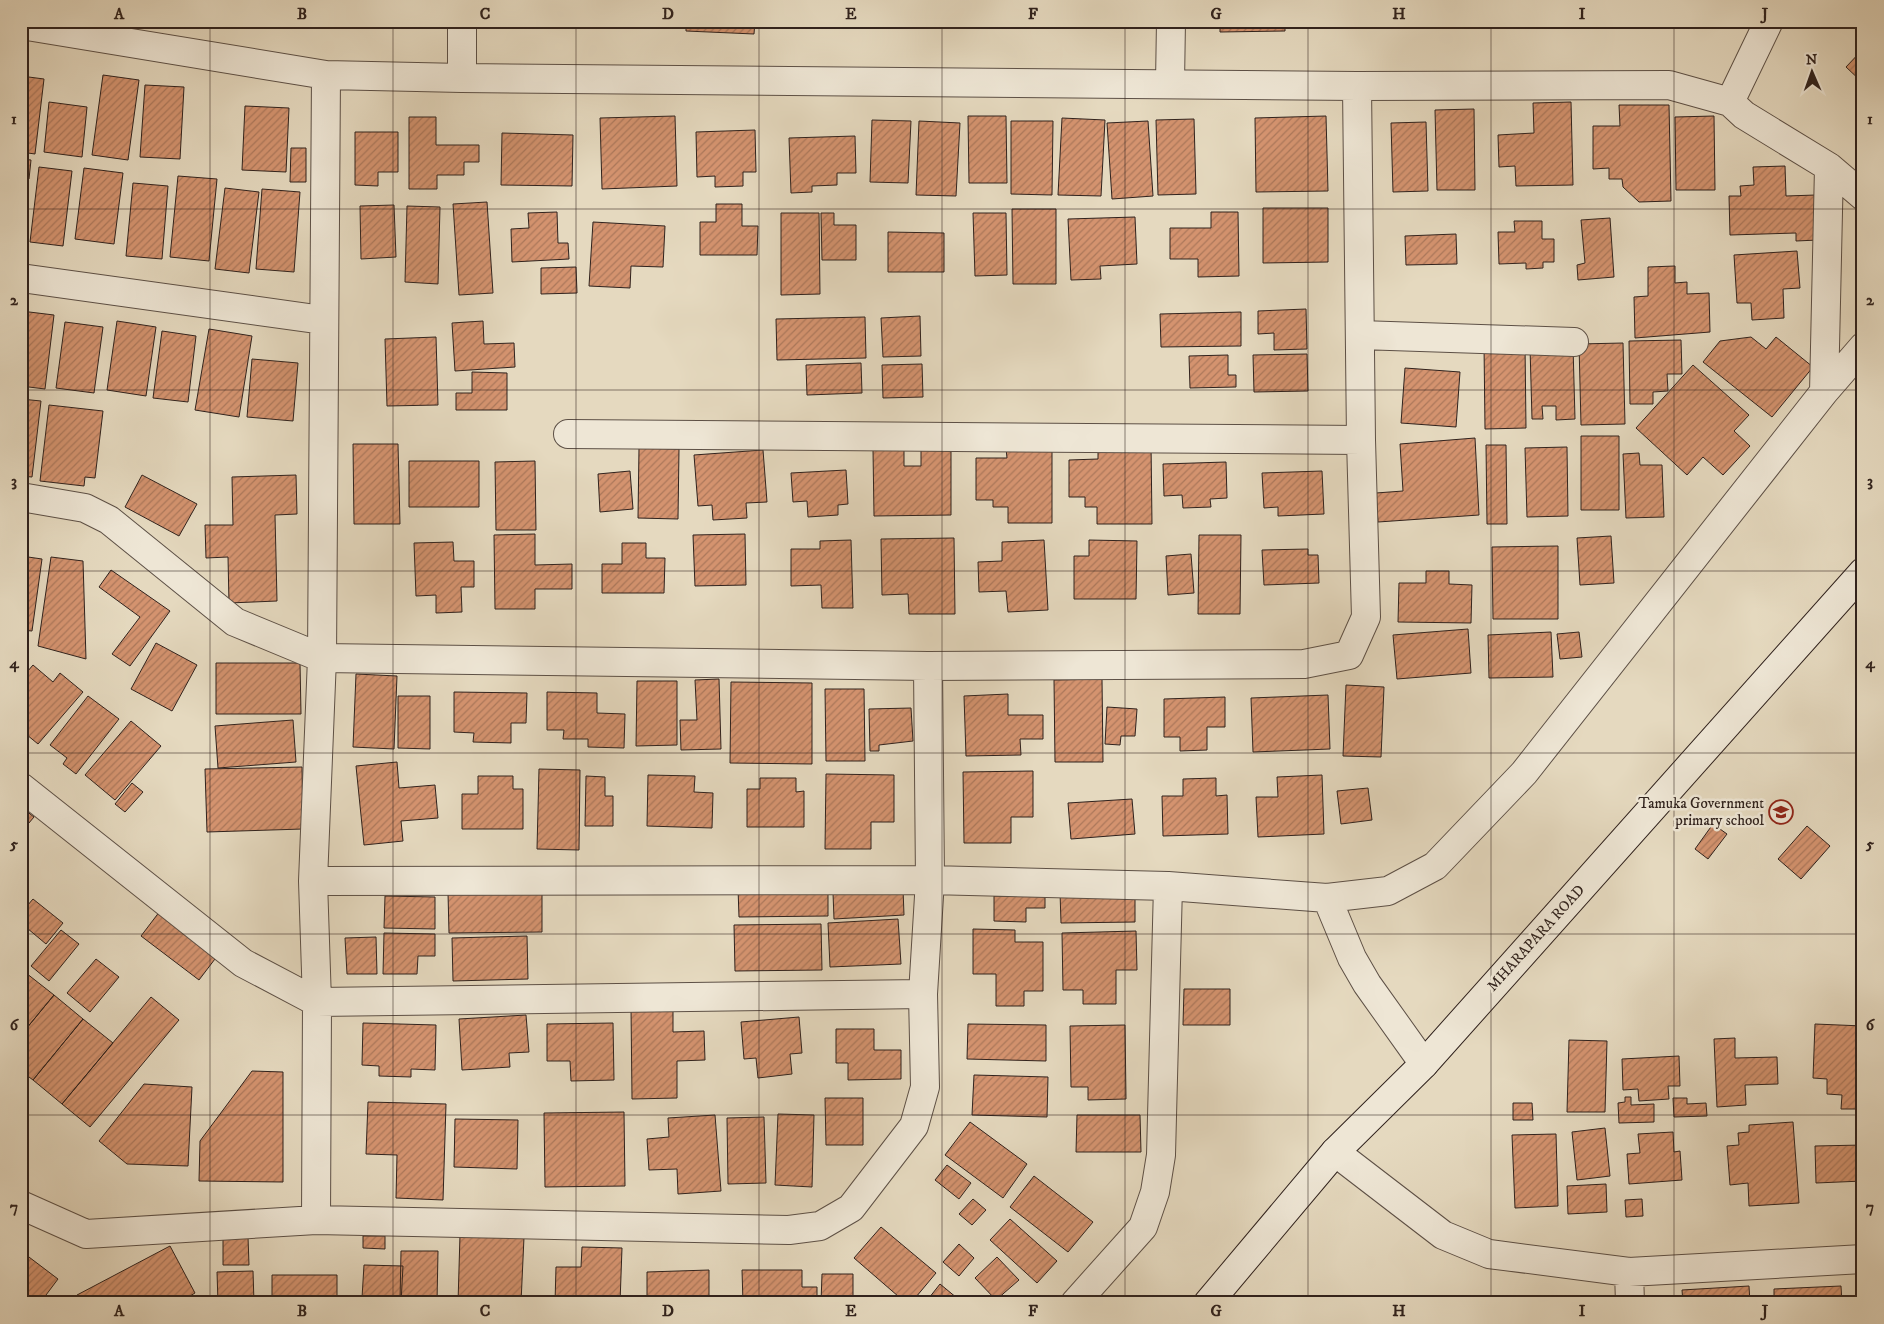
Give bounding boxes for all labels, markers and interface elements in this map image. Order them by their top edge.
text: A [113,4,125,24]
text: B [297,4,307,24]
text: C [480,4,490,24]
text: D [662,4,674,24]
text: E [845,4,857,24]
text: F [1028,4,1038,24]
text: G [1210,4,1222,24]
text: H [1392,4,1406,24]
text: I [1579,4,1586,24]
text: J [1760,4,1769,24]
north arrow [1786,48,1836,98]
text: N [1806,51,1818,69]
text: 1 [11,109,17,129]
text: 1 [1867,109,1873,129]
text: 2 [10,290,19,310]
text: 2 [1866,290,1875,310]
text: 3 [11,471,17,491]
text: 3 [1867,471,1873,491]
text: 4 [8,653,19,673]
text: 4 [1864,653,1875,673]
place label: Tamuka Government primary school [1638,794,1764,830]
school or university icon: Tamuka Government primary school [1768,799,1794,825]
text: 5 [9,834,18,854]
text: 5 [1865,834,1874,854]
street label: MHARAPARA ROAD [1483,881,1589,995]
text: 6 [10,1015,20,1035]
text: 6 [1866,1015,1876,1035]
text: 7 [10,1197,18,1217]
text: 7 [1866,1197,1874,1217]
text: A [113,1301,125,1321]
text: B [297,1301,307,1321]
text: C [480,1301,490,1321]
text: D [662,1301,674,1321]
text: E [845,1301,857,1321]
text: F [1028,1301,1038,1321]
text: G [1210,1301,1222,1321]
text: H [1392,1301,1406,1321]
text: I [1579,1301,1586,1321]
text: J [1760,1301,1769,1321]

